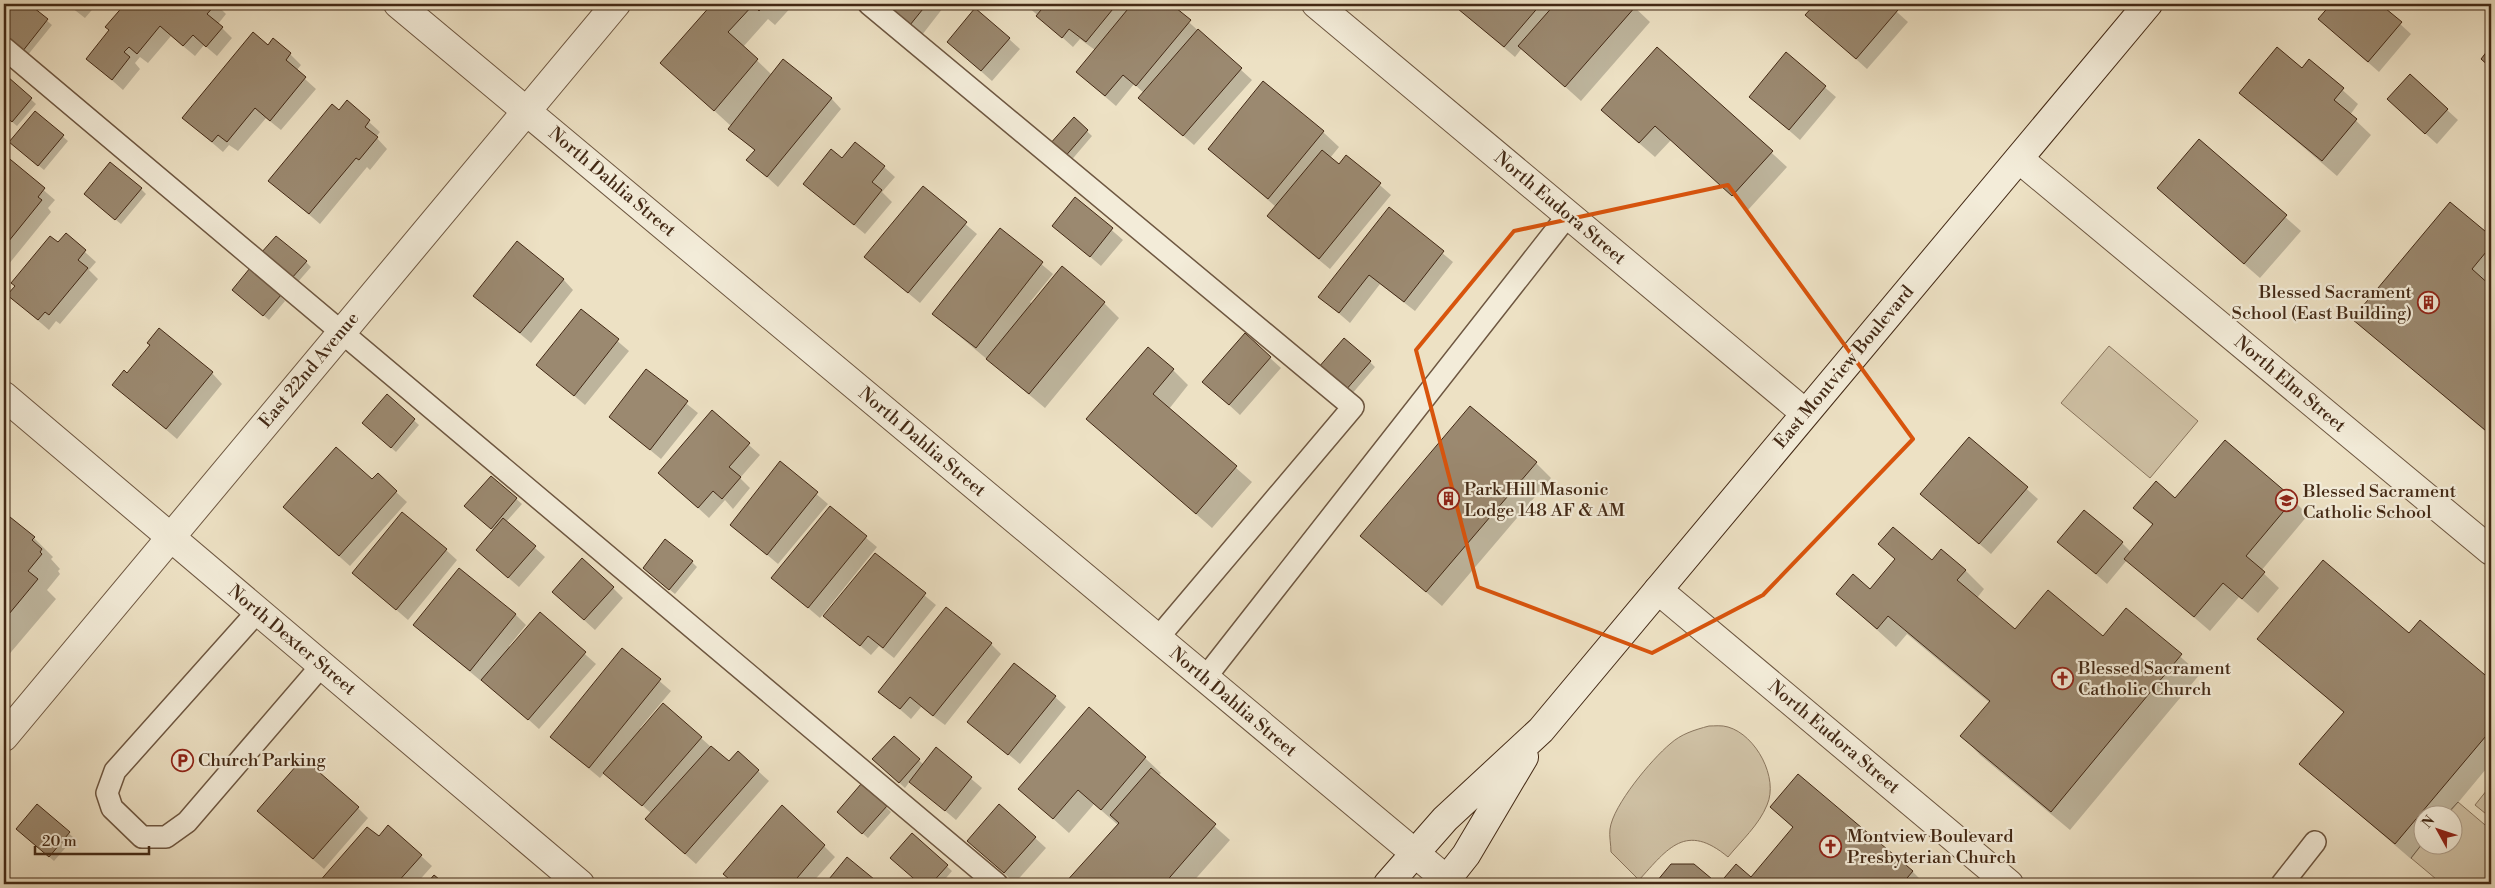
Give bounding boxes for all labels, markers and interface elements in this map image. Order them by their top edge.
street label: North Dahlia Street [544,122,681,242]
street label: North Eudora Street [1489,146,1631,270]
street label: East Montview Boulevard [1769,280,1920,453]
place label: Blessed Sacrament School (East Building) [2232,281,2413,325]
building icon: Blessed Sacrament School (East Building) [2416,290,2440,314]
street label: East 22nd Avenue [254,307,364,433]
street label: North Elm Street [2229,331,2351,438]
street label: North Dahlia Street [854,382,991,502]
place label: Park Hill Masonic Lodge 148 AF & AM [1464,478,1625,522]
place label: Blessed Sacrament Catholic School [2302,480,2457,524]
building icon: Park Hill Masonic Lodge 148 AF & AM [1436,487,1460,511]
school or university icon: Blessed Sacrament Catholic School [2275,489,2299,513]
street label: North Dexter Street [223,580,361,701]
street label: North Dahlia Street [1165,642,1302,762]
place label: Blessed Sacrament Catholic Church [2077,657,2232,701]
church icon: Blessed Sacrament Catholic Church [2050,666,2074,690]
street label: North Eudora Street [1763,675,1905,799]
parking icon: Church Parking [170,748,194,772]
place label: Church Parking [198,749,326,772]
north arrow [2412,806,2462,856]
text: N [2418,812,2439,832]
scale bar [35,823,149,855]
place label: Montview Boulevard Presbyterian Church [1847,825,2017,869]
text: 20 m [42,832,77,851]
church icon: Montview Boulevard Presbyterian Church [1819,834,1843,858]

